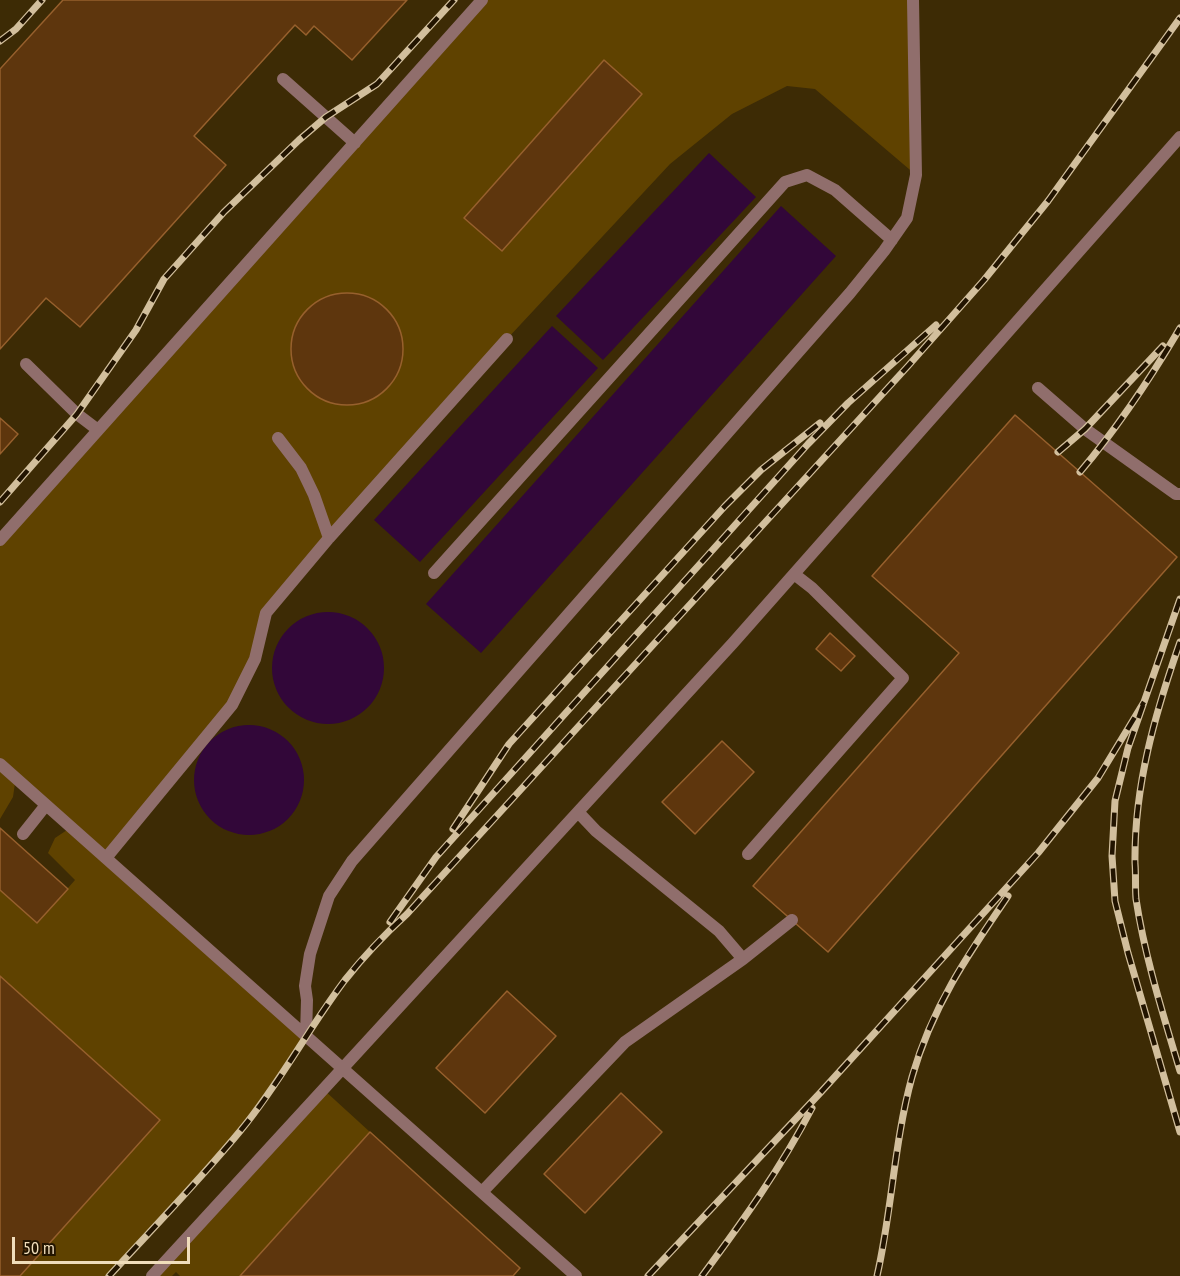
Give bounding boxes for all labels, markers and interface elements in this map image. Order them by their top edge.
scale bar [15,1225,194,1263]
text: 50 m [23,1236,55,1259]

